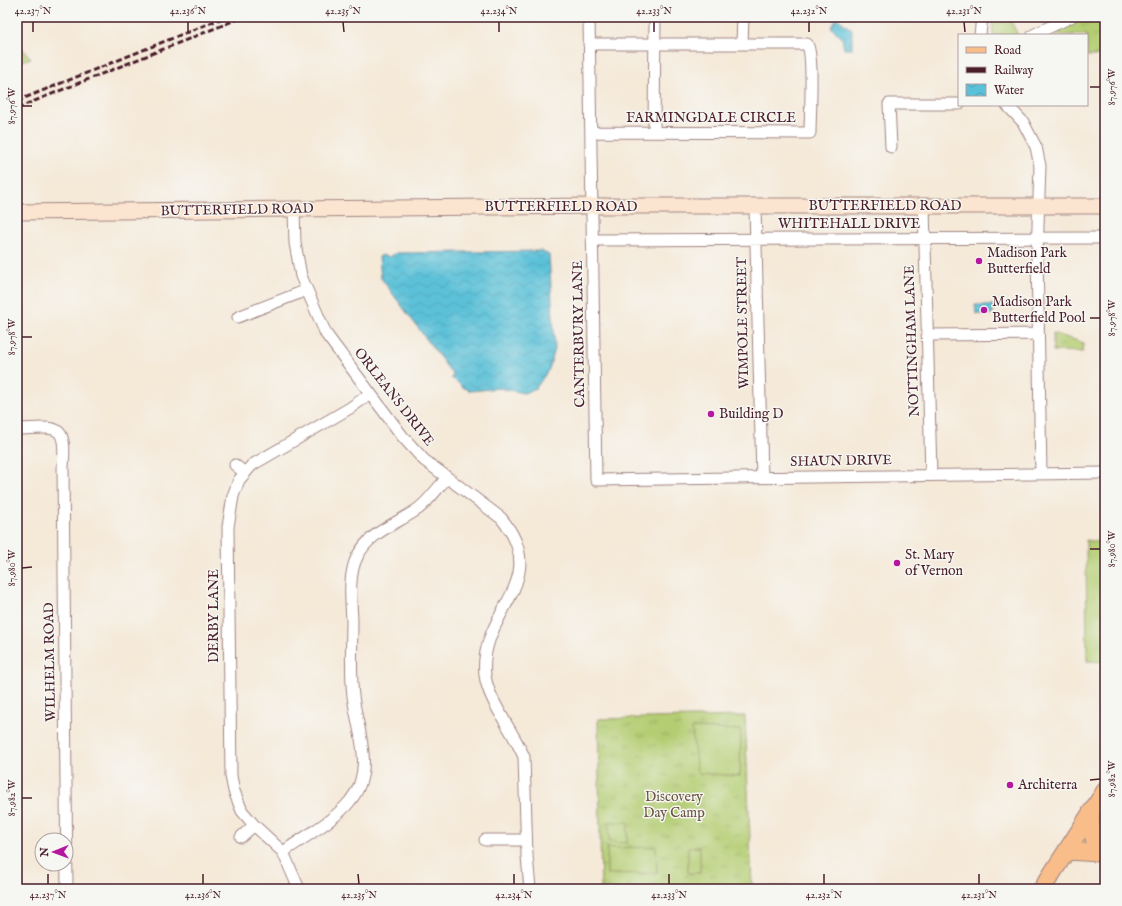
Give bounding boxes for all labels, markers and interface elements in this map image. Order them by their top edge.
text: 42.237°N [15,5,52,18]
text: 42.236°N [170,5,206,18]
text: 42.235°N [325,5,361,18]
text: 42.234°N [481,5,518,18]
text: 42.233°N [636,5,672,18]
text: 42.232°N [791,5,828,18]
text: 42.231°N [946,5,982,18]
legend [958,34,1088,106]
text: Road [994,43,1022,58]
text: Railway [994,63,1033,78]
text: 87.976°W [1106,68,1119,105]
text: Water [994,83,1025,98]
text: 87.976°W [6,87,19,124]
street label: FARMINGDALE CIRCLE [626,109,796,127]
street label: BUTTERFIELD ROAD [808,197,962,215]
street label: BUTTERFIELD ROAD [484,198,638,216]
street label: BUTTERFIELD ROAD [160,200,314,220]
street label: WHITEHALL DRIVE [778,215,920,233]
place label: Madison Park Butterfield [987,244,1068,278]
street label: WIMPOLE STREET [733,256,753,389]
marker: Madison Park Butterfield [974,256,984,266]
street label: CANTERBURY LANE [569,260,589,408]
street label: NOTTINGHAM LANE [900,264,924,417]
place label: Madison Park Butterfield Pool [992,293,1085,327]
text: 87.978°W [1106,299,1119,336]
marker: Madison Park Butterfield Pool [979,305,989,315]
text: 87.978°W [6,318,19,355]
street label: ORLEANS DRIVE [350,344,438,450]
place label: Building D [719,405,784,423]
marker: Building D [706,409,716,419]
street label: SHAUN DRIVE [790,451,892,471]
text: 87.980°W [1106,530,1119,567]
place label: St. Mary of Vernon [905,546,964,580]
text: 87.980°W [6,549,19,586]
marker: St. Mary of Vernon [892,558,902,568]
street label: DERBY LANE [205,569,223,663]
street label: WILHELM ROAD [40,602,60,722]
text: 87.982°W [1106,760,1119,797]
place label: Architerra [1017,776,1078,794]
text: 87.982°W [6,779,19,816]
marker: Architerra [1005,780,1015,790]
park label: Discovery Day Camp [643,788,705,822]
north arrow [34,832,74,872]
text: N [38,847,52,858]
text: 42.237°N [30,889,67,902]
text: 42.236°N [185,889,221,902]
text: 42.235°N [341,889,377,902]
text: 42.234°N [496,889,533,902]
text: 42.233°N [651,889,687,902]
text: 42.232°N [806,889,843,902]
text: 42.231°N [961,889,997,902]

